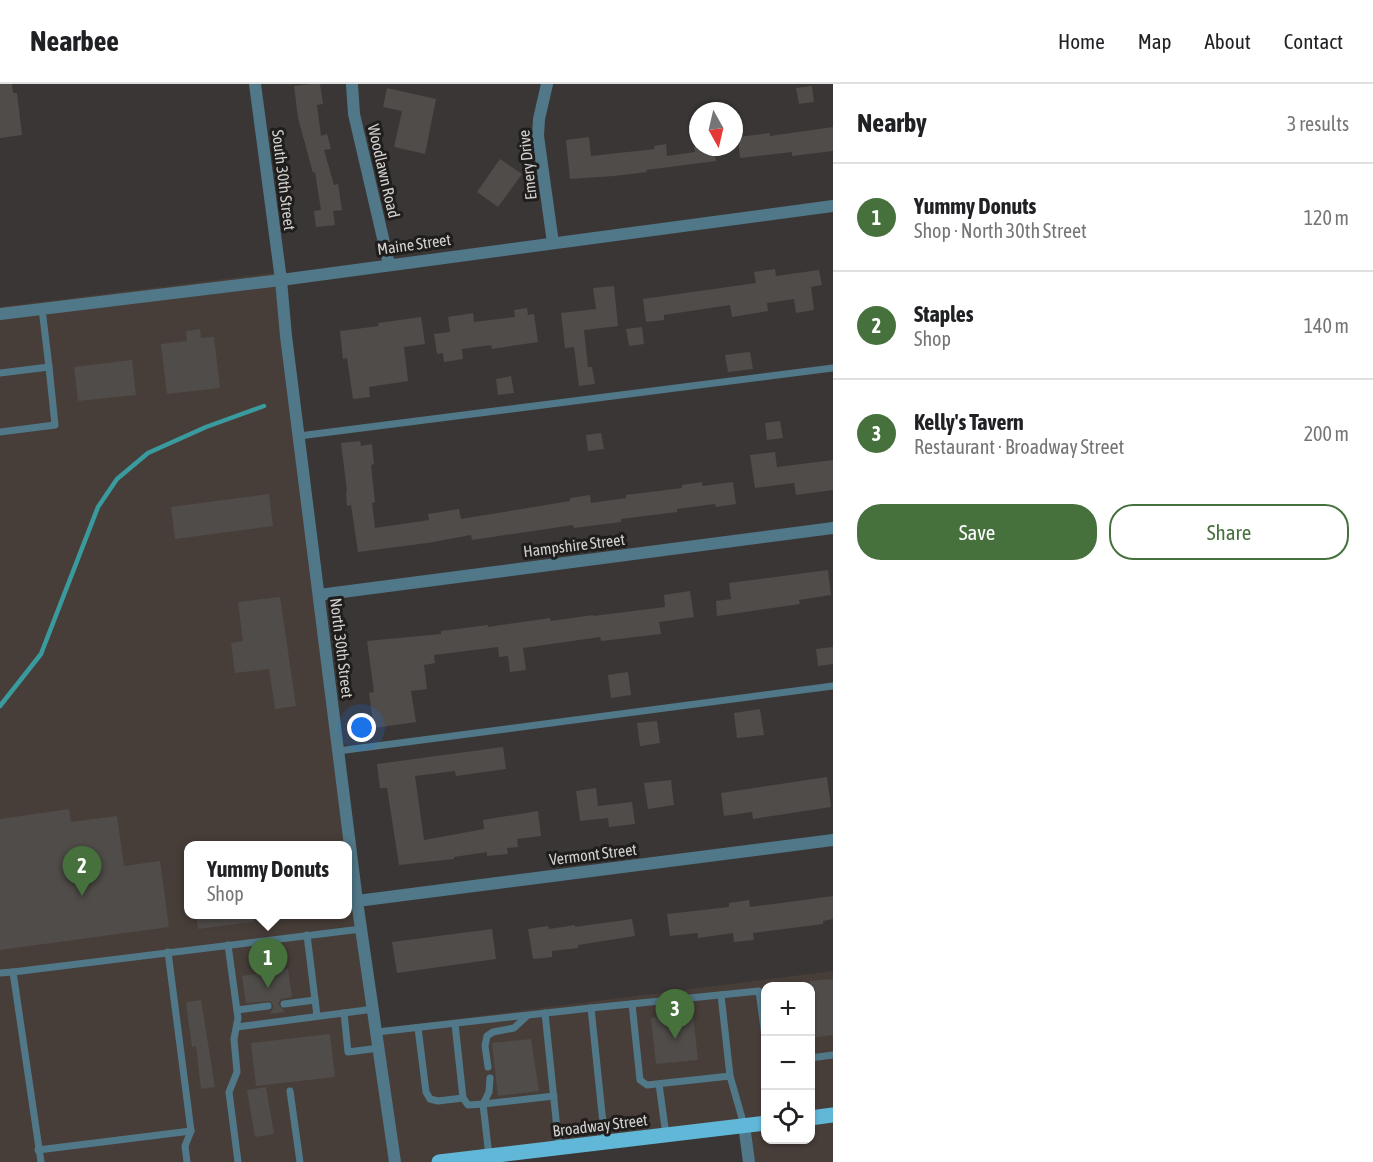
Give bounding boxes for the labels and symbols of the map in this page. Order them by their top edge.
north arrow [689,102,743,156]
street label: Woodlawn Road [364,122,404,220]
street label: South 30th Street [269,129,299,232]
street label: Emery Drive [514,129,541,201]
street label: Maine Street [376,230,452,258]
street label: Hampshire Street [522,530,626,561]
street label: North 30th Street [327,597,357,699]
your location [347,713,376,742]
street label: Vermont Street [548,840,638,868]
pin: 2 [62,846,101,896]
pin: 1 [248,938,288,988]
pin: 3 [656,990,694,1039]
street label: Broadway Street [551,1110,649,1141]

